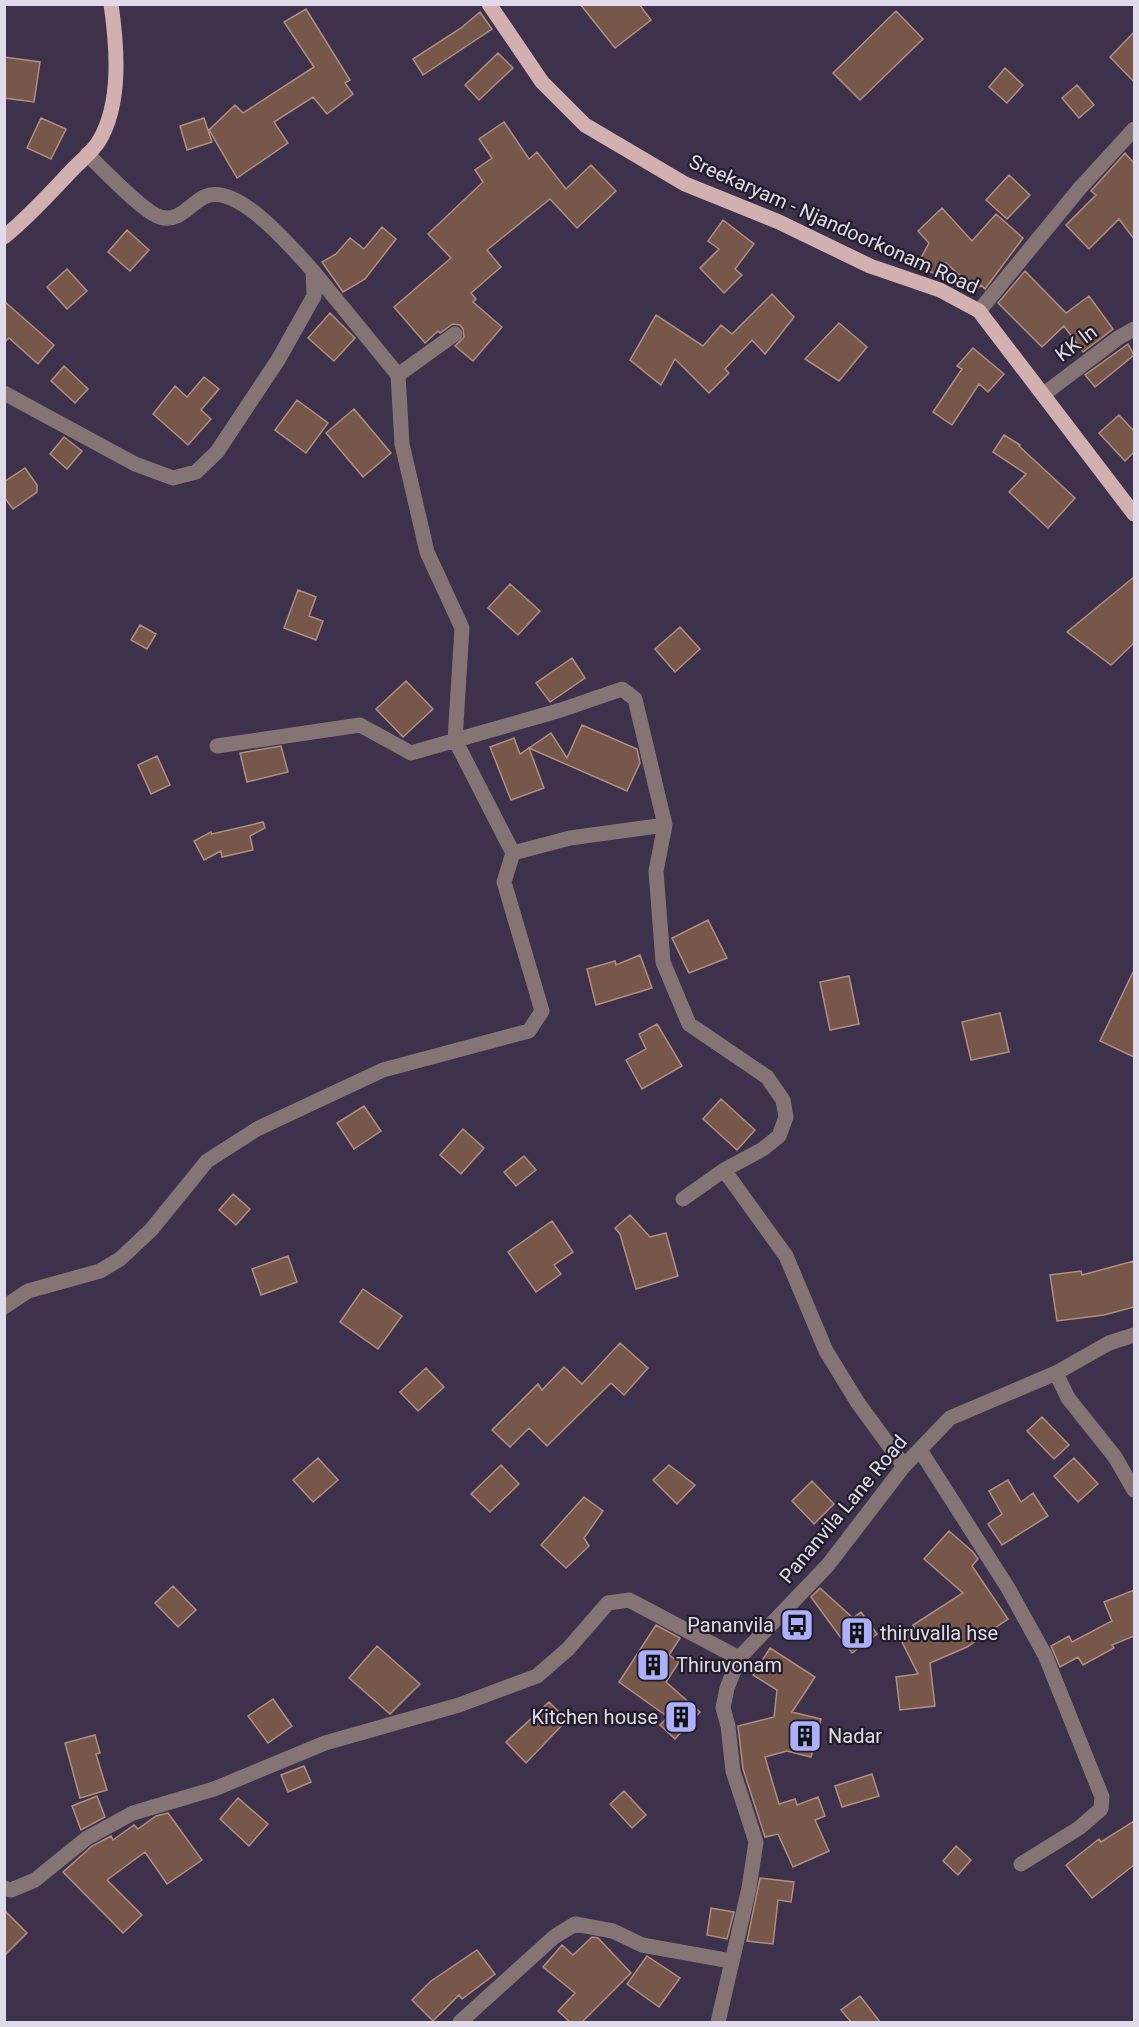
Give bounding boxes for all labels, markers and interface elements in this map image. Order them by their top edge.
street label: Sreekaryam - Njandoorkonam Road [685,149,983,299]
street label: KK ln [1050,320,1102,366]
street label: Pananvila Lane Road [774,1430,912,1588]
bus stop icon: Pananvila [779,1607,815,1643]
place label: Pananvila [687,1613,774,1637]
building icon: thiruvalla hse [839,1615,875,1651]
place label: thiruvalla hse [880,1621,998,1645]
building icon: Thiruvonam [635,1647,671,1683]
place label: Thiruvonam [676,1653,782,1677]
building icon: Kitchen house [663,1699,699,1735]
place label: Kitchen house [532,1705,658,1729]
building icon: Nadar [787,1718,823,1754]
place label: Nadar [828,1724,882,1748]

